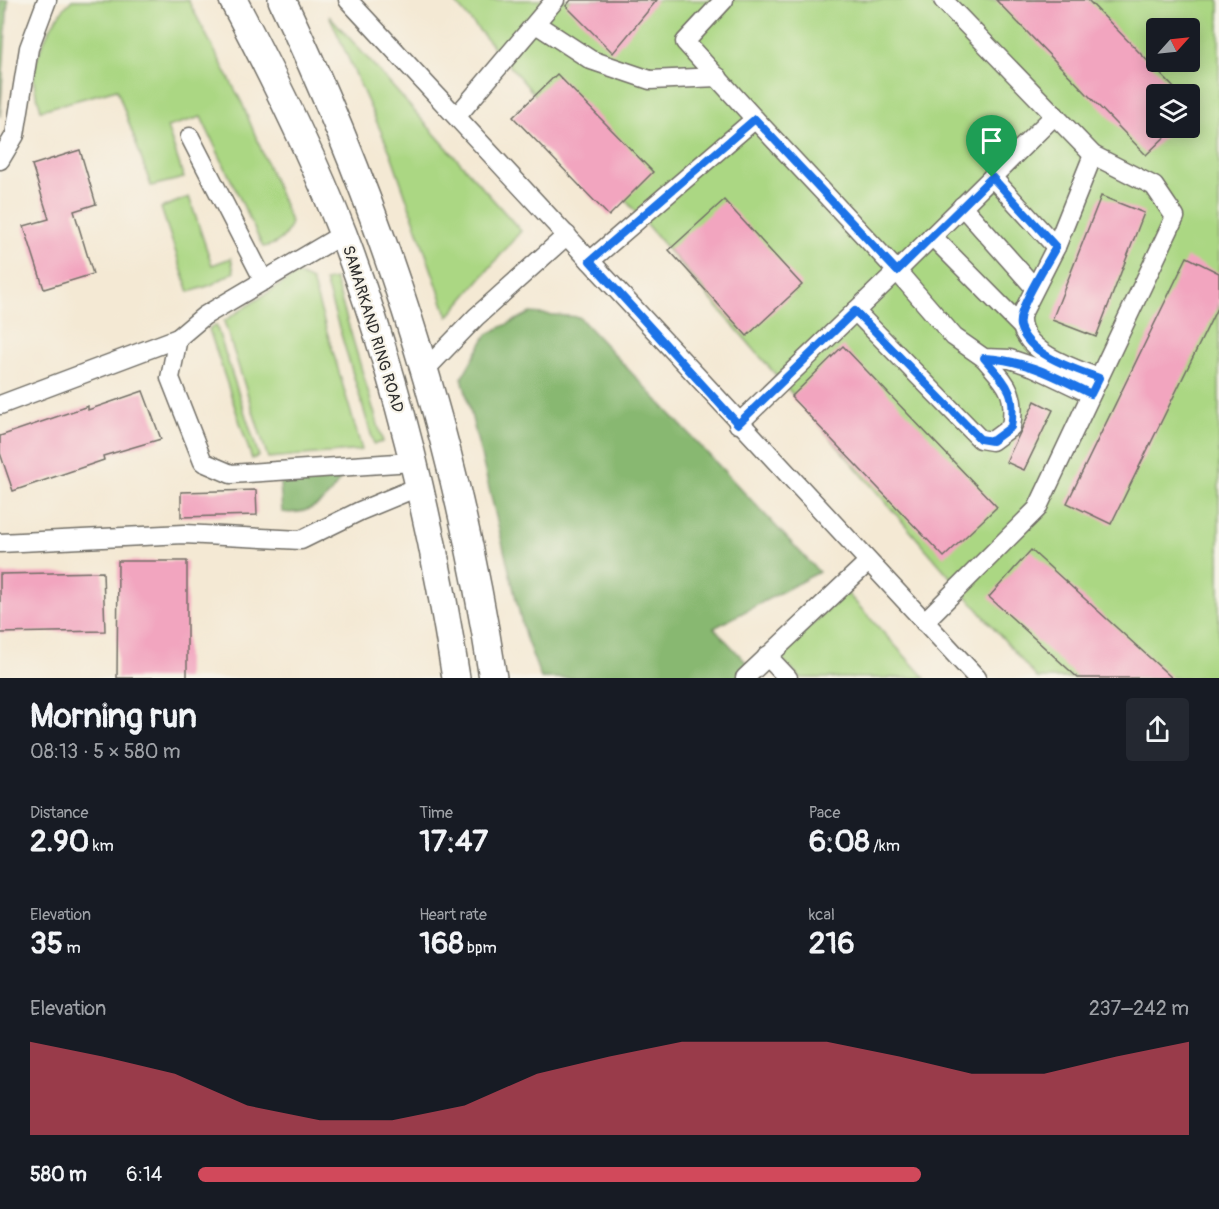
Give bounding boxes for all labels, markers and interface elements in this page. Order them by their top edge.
north arrow [1146,18,1200,72]
map controls [1146,18,1200,138]
button: layers [1146,84,1200,138]
pin [966,115,1017,177]
icon: arrive [975,124,1008,157]
street label: SAMARKAND RING ROAD [338,243,408,415]
text: Morning run [30,696,197,737]
button: share [1126,698,1189,761]
text: 08:13 · 5 × 580 m [30,739,180,764]
text: Distance [30,803,89,823]
text: Time [419,803,453,823]
text: Pace [809,803,840,823]
text: 2.90 [30,823,89,860]
text: 17:47 [419,823,488,860]
text: 6:08 [809,823,870,860]
text: km [89,836,114,856]
text: /km [870,836,900,856]
text: Elevation [30,905,91,925]
text: Heart rate [419,905,487,925]
text: kcal [809,905,835,925]
text: 35 [30,925,63,962]
text: 168 [419,925,464,962]
text: 216 [809,925,855,962]
text: m [63,938,81,958]
text: bpm [464,938,497,958]
text: Elevation [30,996,106,1021]
text: 237–242 m [1089,996,1189,1021]
text: 580 m [30,1162,87,1187]
text: 6:14 [126,1162,162,1187]

